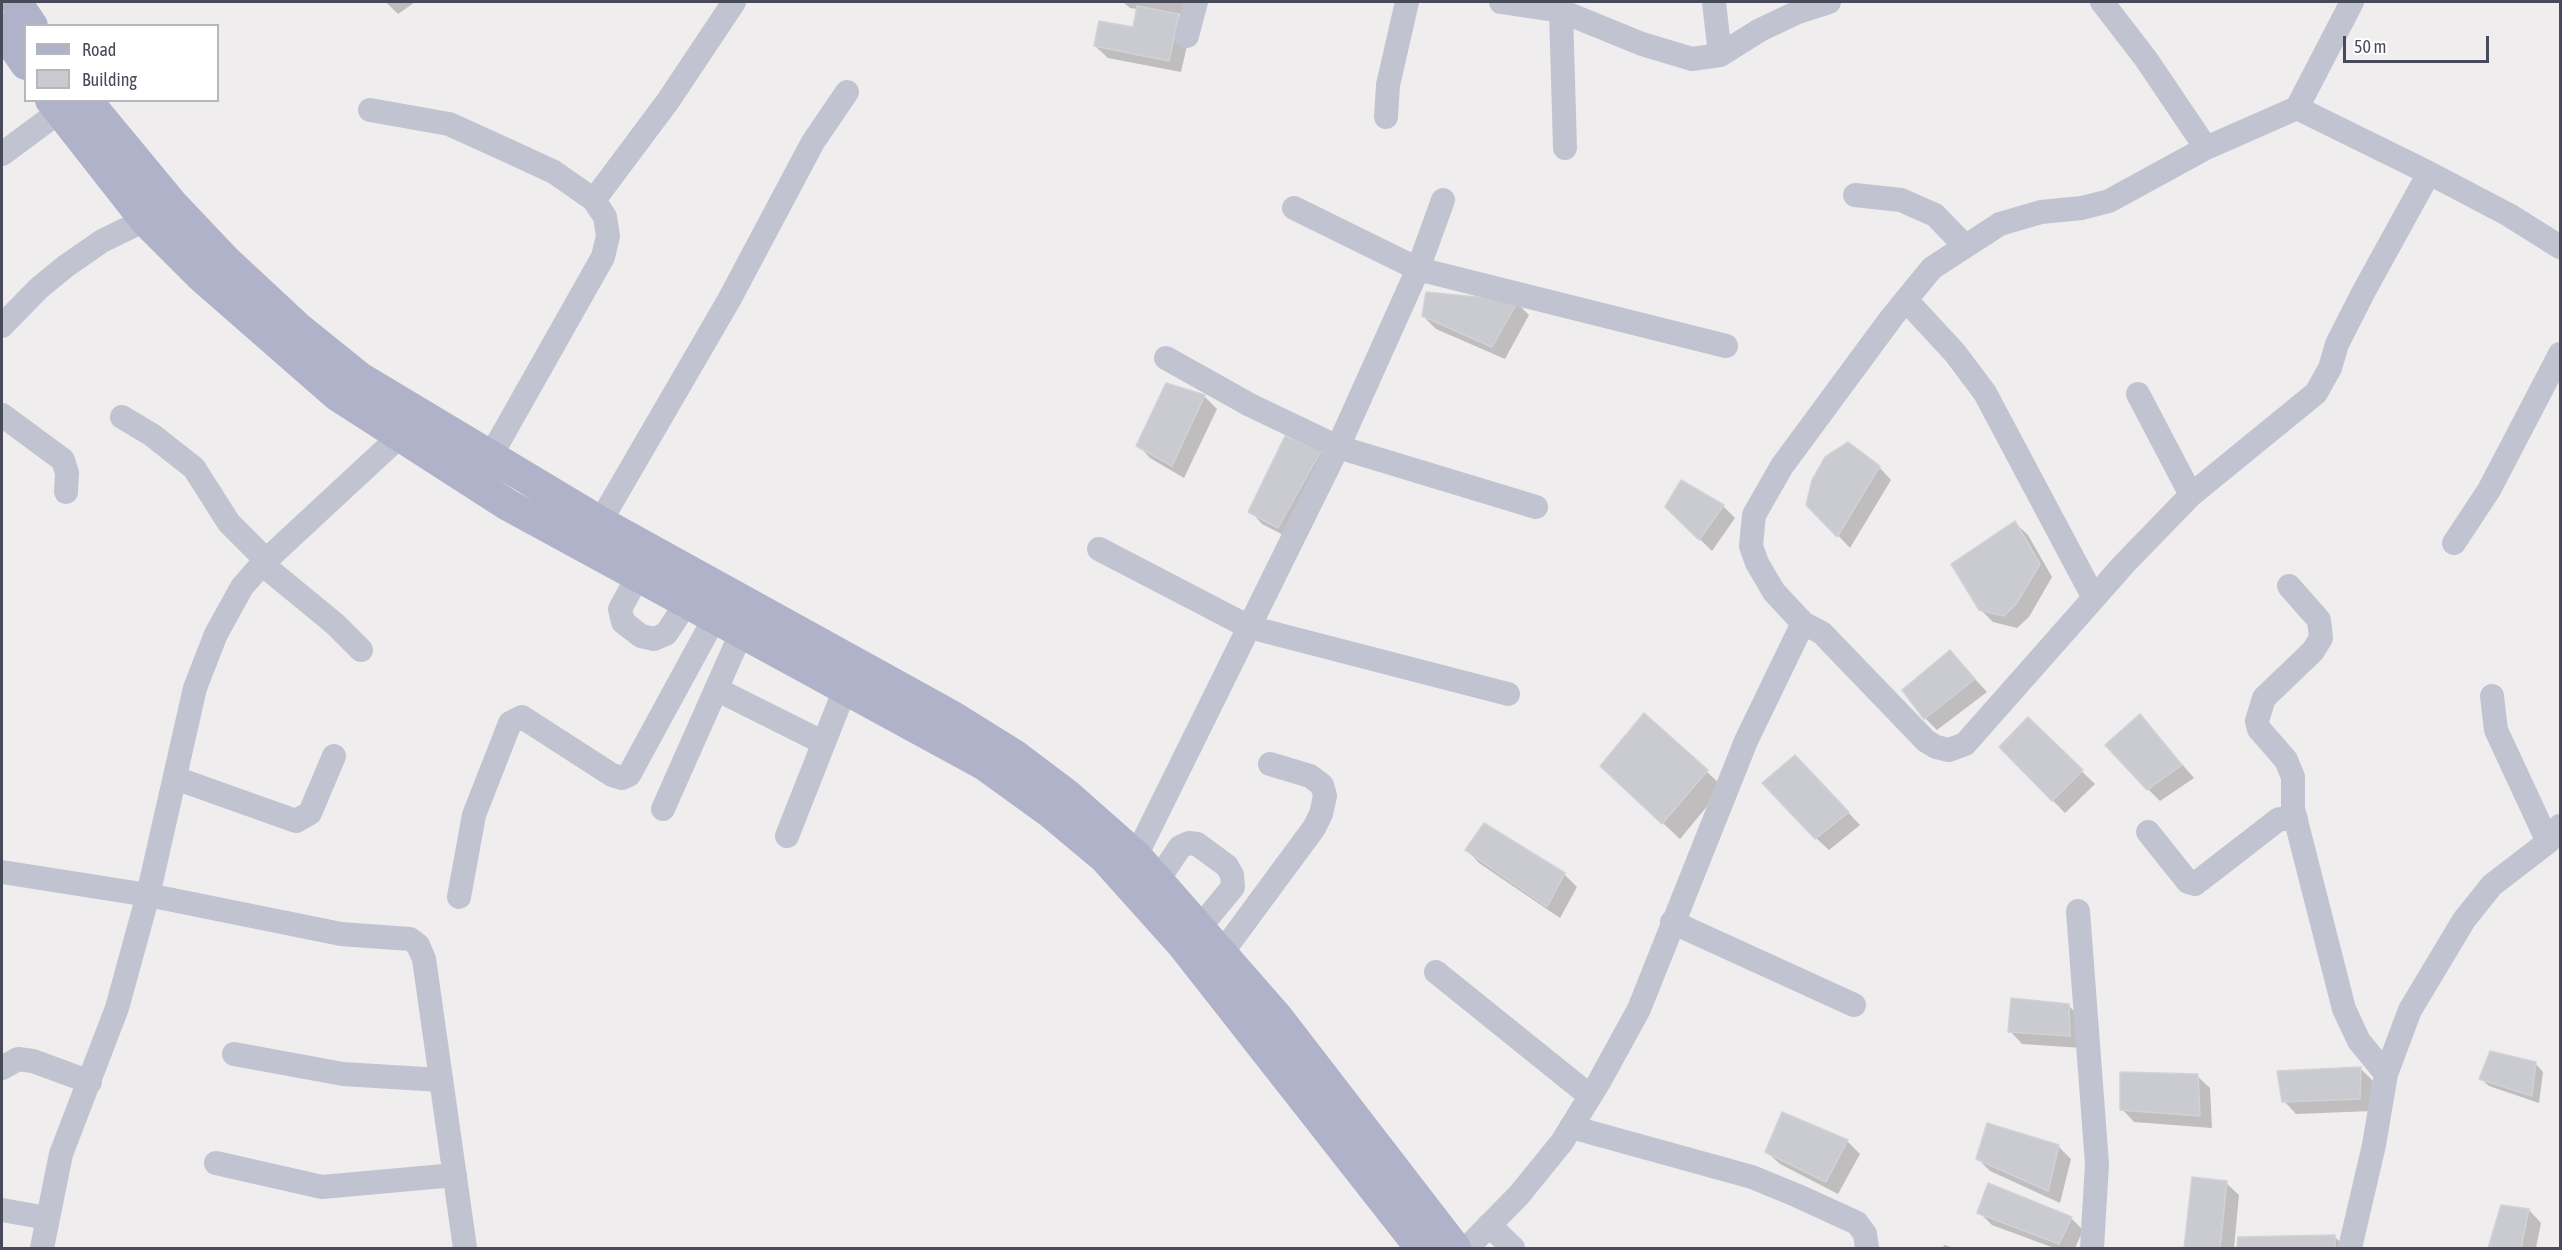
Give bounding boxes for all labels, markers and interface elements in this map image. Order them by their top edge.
legend [24,24,219,102]
scale bar [2346,24,2492,62]
text: 50 m [2354,36,2386,57]
text: Road [82,39,116,60]
text: Building [82,69,137,90]

